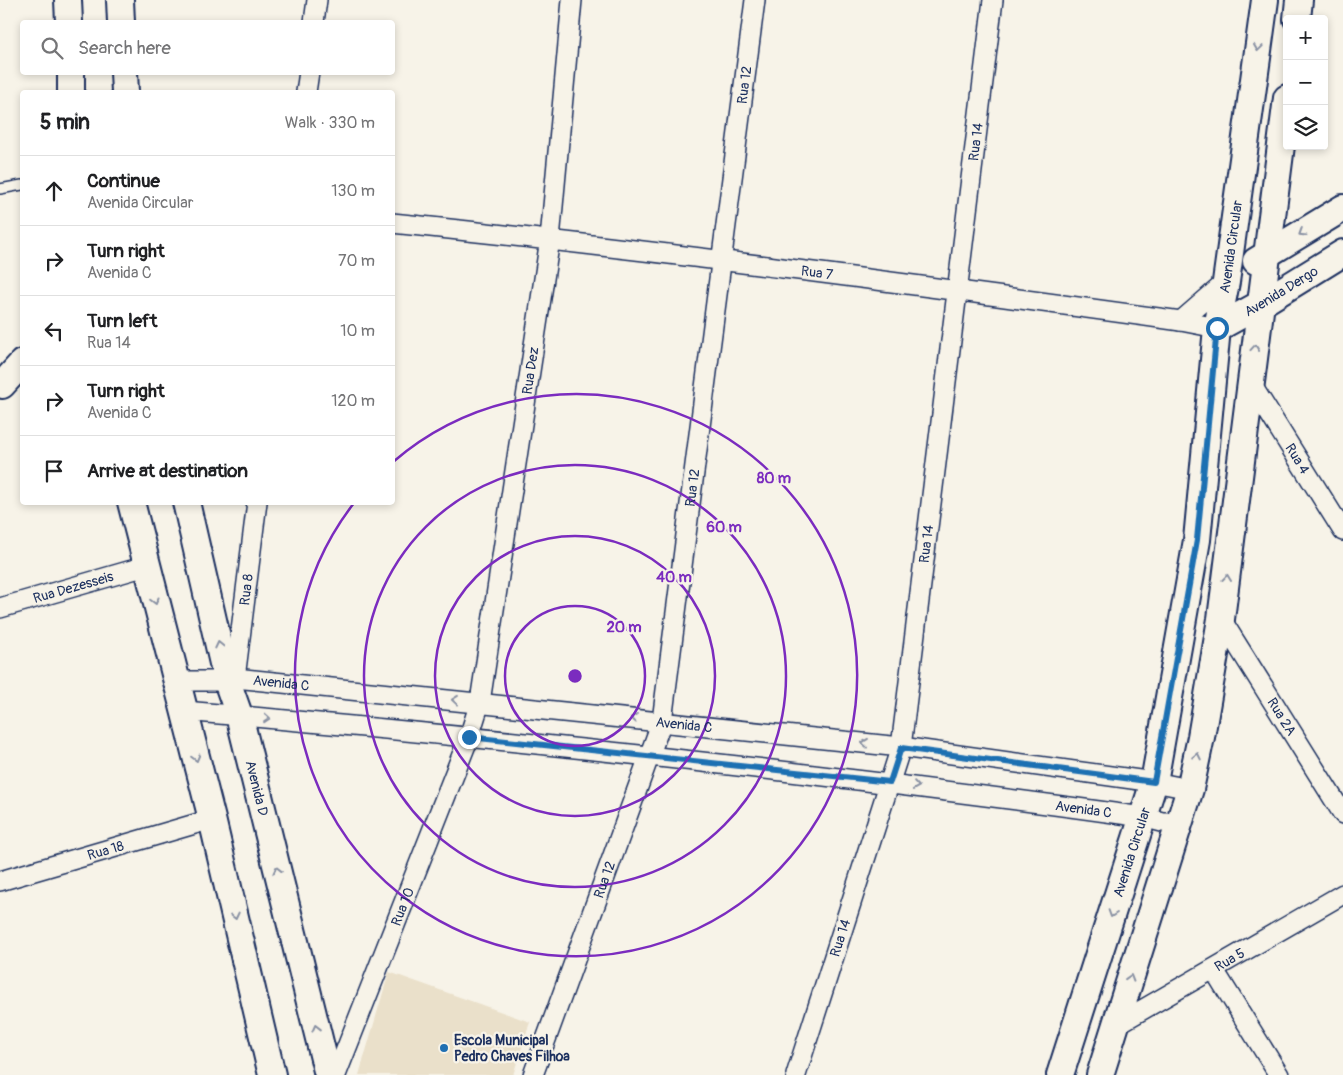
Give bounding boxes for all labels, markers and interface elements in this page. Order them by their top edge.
map controls [1283,15,1328,150]
button: + [1283,15,1328,60]
search box [20,20,395,75]
icon: search [38,34,66,62]
text: Search here [78,36,171,60]
one-way arrow [1253,45,1264,53]
button: − [1283,60,1328,105]
street label: Rua 12 [733,65,755,105]
button: layers [1283,105,1328,150]
text: 5 min [40,109,90,136]
text: Walk · 330 m [285,113,375,133]
street label: Rua 14 [965,122,986,162]
text: Continue [87,169,160,193]
icon: ahead [40,177,68,205]
text: 130 m [331,181,375,201]
text: Avenida Circular [87,193,193,213]
street label: Avenida Circular [1216,199,1246,294]
one-way arrow [1298,227,1307,237]
text: Turn right [87,239,165,263]
icon: right [40,247,68,275]
text: 70 m [338,251,375,271]
street label: Rua 7 [800,262,835,283]
street label: Avenida Dergo [1241,262,1322,320]
text: Avenida C [87,263,152,283]
text: Turn left [87,309,157,333]
icon: left [40,317,68,345]
route start [1206,317,1229,340]
text: 10 m [340,321,375,341]
text: Rua 14 [87,333,131,353]
one-way arrow [1249,343,1260,351]
street label: Rua Dez [518,346,542,396]
text: Turn right [87,379,165,403]
icon: right [40,387,68,415]
text: 120 m [331,391,375,411]
text: Avenida C [87,403,152,423]
street label: Rua 4 [1282,440,1314,477]
icon: arrive [40,457,68,485]
text: Arrive at destination [87,459,248,483]
street label: Rua 12 [681,468,703,508]
text: 80 m [757,469,791,488]
text: 60 m [706,518,742,537]
street label: Rua 14 [915,524,937,564]
street label: Rua Dezesseis [31,567,116,607]
text: 40 m [656,568,692,587]
street label: Rua 8 [236,573,256,607]
one-way arrow [1221,574,1231,583]
one-way arrow [149,596,160,605]
text: 20 m [606,618,642,637]
one-way arrow [214,641,225,650]
centre of rings [566,667,584,685]
street label: Avenida C [252,671,311,694]
street label: Rua 2A [1264,694,1300,739]
one-way arrow [451,695,459,706]
one-way arrow [263,712,271,723]
one-way arrow [630,713,638,724]
street label: Avenida C [655,713,713,736]
route end [458,726,481,749]
one-way arrow [861,738,869,749]
one-way arrow [1191,751,1202,760]
one-way arrow [190,754,201,763]
street label: Avenida D [242,758,272,818]
one-way arrow [912,780,920,790]
street label: Avenida C [1054,797,1113,821]
street label: Avenida Circular [1109,805,1154,899]
street label: Rua 18 [85,837,126,864]
street label: Rua 12 [590,859,619,900]
one-way arrow [272,866,283,875]
street label: Rua 10 [387,885,417,928]
one-way arrow [1107,909,1117,917]
one-way arrow [229,911,240,920]
street label: Rua 14 [826,917,854,959]
street label: Rua 5 [1211,944,1248,975]
one-way arrow [1125,975,1135,983]
one-way arrow [311,1023,322,1032]
place label: Escola Municipal Pedro Chaves Filhoa [454,1032,570,1065]
marker: Escola Municipal Pedro Chaves Filhoa [438,1042,450,1054]

